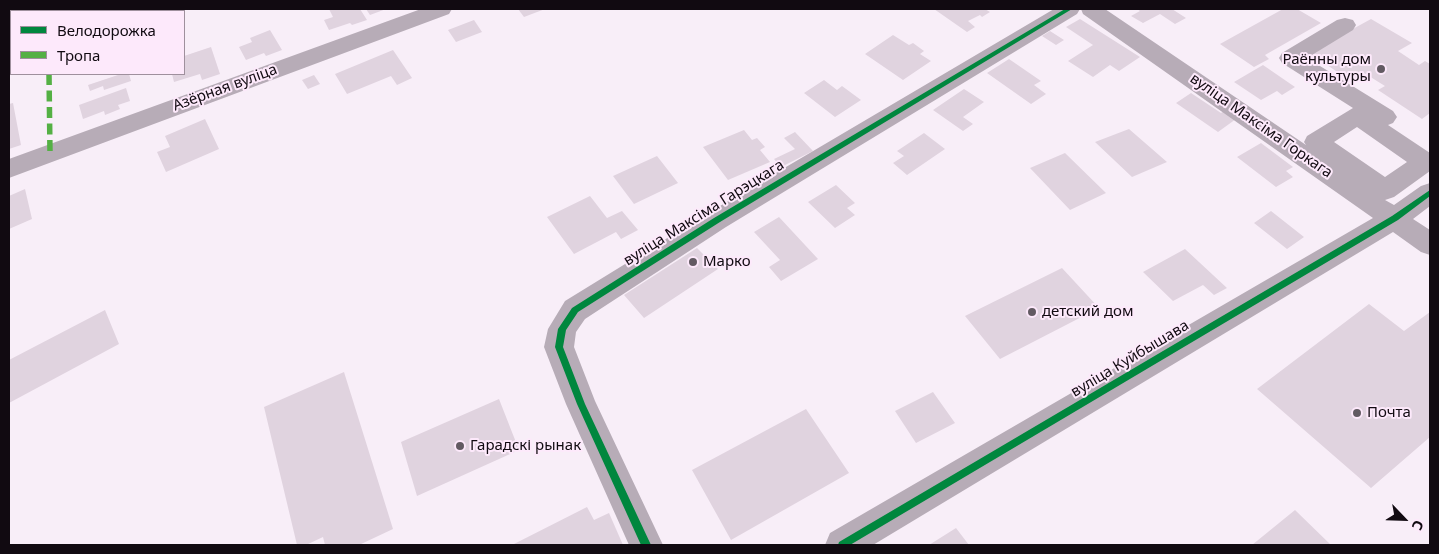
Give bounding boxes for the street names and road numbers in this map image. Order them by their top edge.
street label: Азёрная вуліца [170,61,280,115]
street label: вуліца Максіма Горкага [1186,70,1336,182]
street label: вуліца Максіма Гарэцкага [620,156,788,270]
street label: вуліца Куйбышава [1068,317,1192,401]

